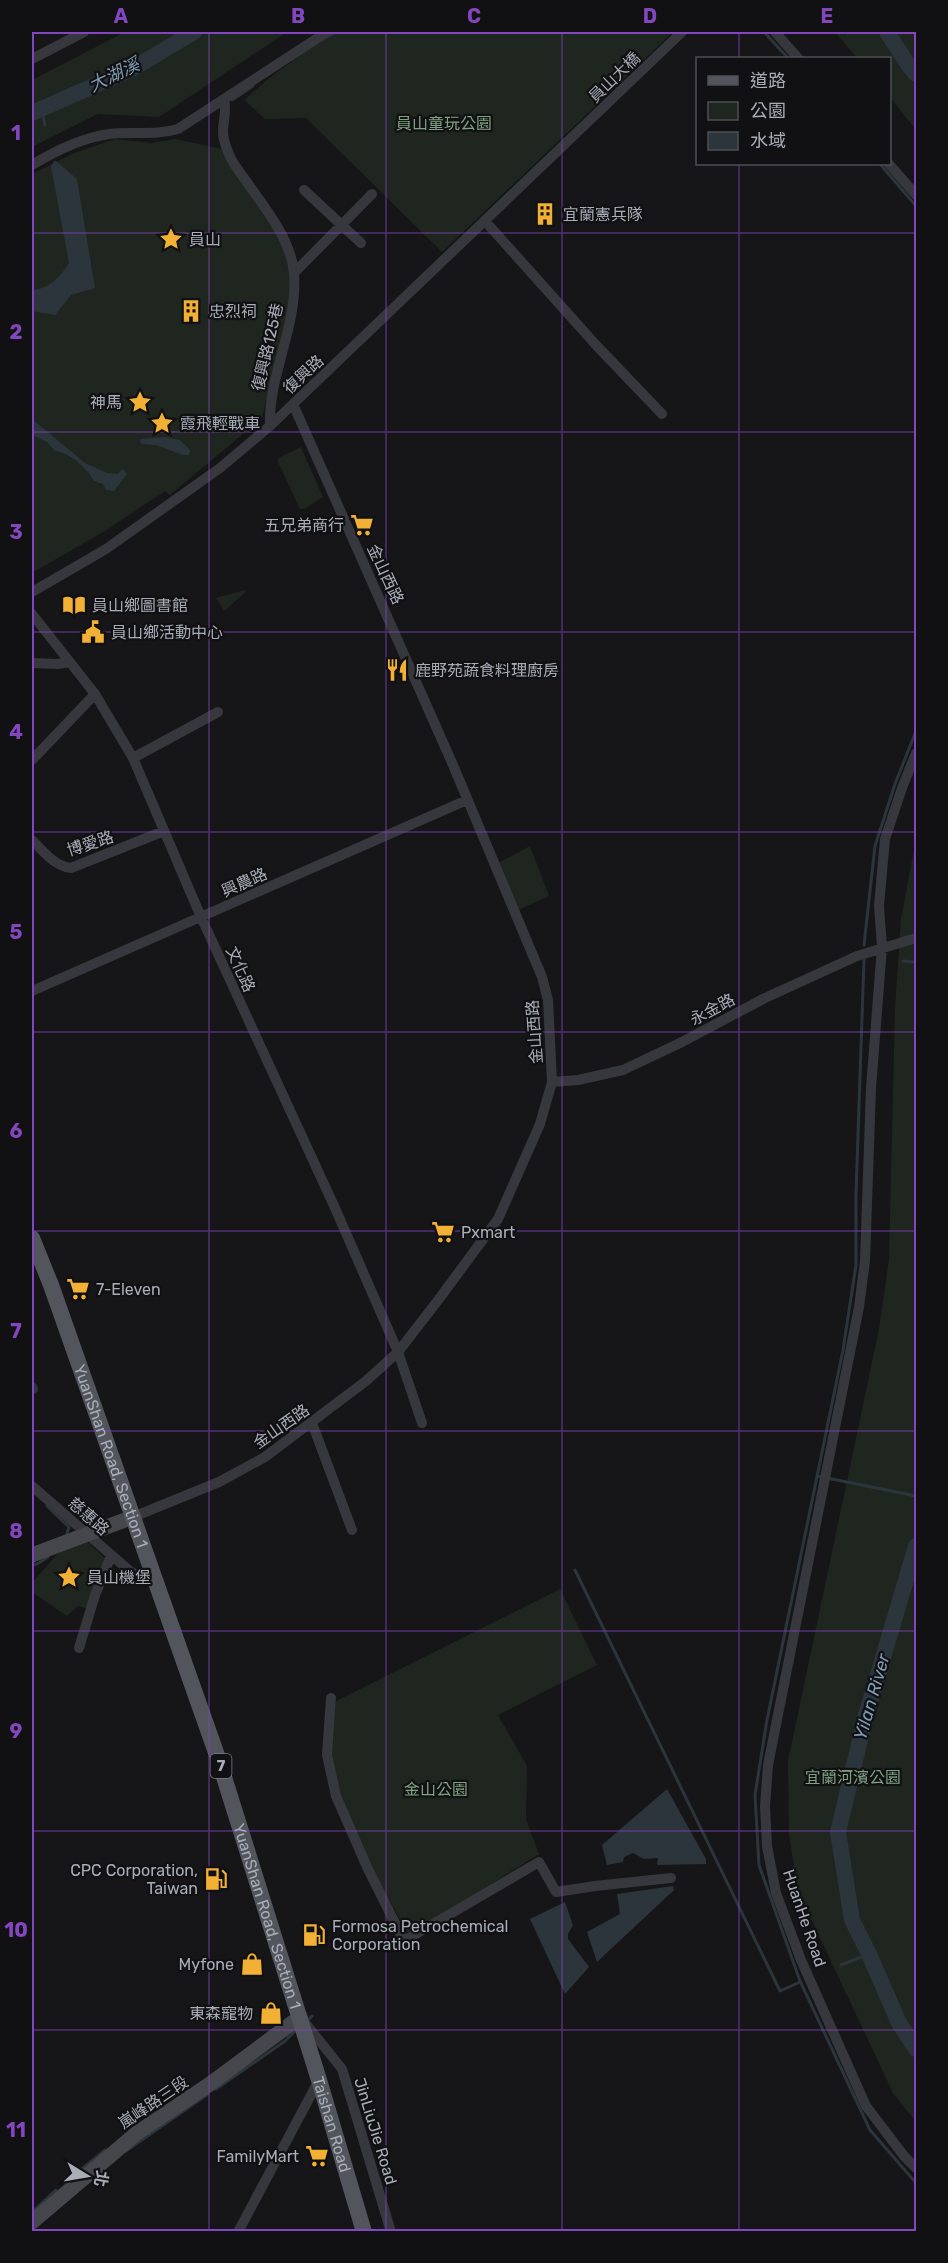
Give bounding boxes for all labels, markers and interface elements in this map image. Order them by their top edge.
text: A [114,4,129,28]
text: B [291,4,305,28]
text: C [467,4,481,28]
text: D [643,4,657,28]
text: E [821,4,833,28]
street label: 員山大橋 [585,48,644,106]
water label: 大湖溪 [85,52,146,97]
legend [696,57,891,165]
text: 道路 [750,70,786,92]
text: 公園 [750,100,786,122]
park label: 員山童玩公園 [396,114,492,133]
text: 1 [11,121,21,145]
text: 水域 [750,130,786,152]
building icon: 宜蘭憲兵隊 [532,201,558,227]
place label: 宜蘭憲兵隊 [563,205,643,224]
place icon: 員山 [158,226,184,252]
place label: 員山 [189,230,221,249]
building icon: 忠烈祠 [178,298,204,324]
street label: 復興路125巷 [248,301,287,393]
place label: 忠烈祠 [209,302,257,321]
text: 2 [10,320,23,344]
street label: 復興路 [279,351,327,398]
place icon: 神馬 [127,389,153,415]
place label: 神馬 [90,393,122,412]
place icon: 霞飛輕戰車 [149,410,175,436]
place label: 霞飛輕戰車 [180,414,260,433]
supermarket icon: 五兄弟商行 [349,512,375,538]
place label: 五兄弟商行 [264,516,344,535]
text: 3 [9,520,23,544]
street label: 金山西路 [363,541,408,607]
library icon: 員山鄉圖書館 [61,592,87,618]
place label: 員山鄉圖書館 [92,596,188,615]
public building icon: 員山鄉活動中心 [80,619,106,645]
place label: 員山鄉活動中心 [111,623,223,642]
restaurant icon: 鹿野苑蔬食料理廚房 [384,657,410,683]
place label: 鹿野苑蔬食料理廚房 [415,661,559,680]
text: 4 [9,720,23,744]
street label: 博愛路 [64,827,116,860]
street label: 興農路 [218,864,270,901]
text: 5 [10,920,23,944]
street label: 文化路 [222,943,259,995]
street label: 永金路 [687,990,738,1029]
street label: 金山西路 [523,999,546,1065]
text: 6 [9,1119,23,1143]
supermarket icon: Pxmart [430,1219,456,1245]
place label: Pxmart [461,1223,515,1242]
supermarket icon: 7-Eleven [65,1276,91,1302]
place label: 7-Eleven [96,1280,161,1299]
text: 7 [10,1319,22,1343]
street label: YuanShan Road, Section 1 [70,1362,152,1550]
street label: 金山西路 [250,1400,313,1453]
street label: 慈惠路 [64,1493,113,1539]
text: 8 [9,1519,23,1543]
place icon: 員山機堡 [56,1564,82,1590]
place label: 員山機堡 [87,1568,151,1587]
water label: Yilan River [849,1650,895,1743]
text: 9 [10,1719,23,1743]
road number: 7 [210,1754,232,1778]
park label: 宜蘭河濱公園 [805,1768,901,1787]
park label: 金山公園 [404,1780,468,1799]
street label: YuanShan Road, Section 1 [229,1821,305,2011]
place label: CPC Corporation, Taiwan [70,1861,198,1898]
fuel station icon: CPC Corporation, Taiwan [203,1866,229,1892]
street label: HuanHe Road [779,1867,830,1969]
place label: Formosa Petrochemical Corporation [332,1917,508,1954]
text: 10 [4,1918,28,1942]
fuel station icon: Formosa Petrochemical Corporation [301,1922,327,1948]
shop icon: Myfone [239,1951,265,1977]
place label: Myfone [179,1955,234,1974]
shop icon: 東森寵物 [258,2000,284,2026]
place label: 東森寵物 [189,2004,253,2023]
street label: 嵐峰路三段 [115,2072,192,2133]
street label: Taishan Road [309,2074,355,2175]
street label: JinLiuJie Road [350,2075,401,2187]
text: 11 [6,2118,26,2142]
supermarket icon: FamilyMart [304,2143,330,2169]
north arrow [57,2146,117,2206]
place label: FamilyMart [217,2147,299,2166]
text: 北 [90,2169,112,2188]

